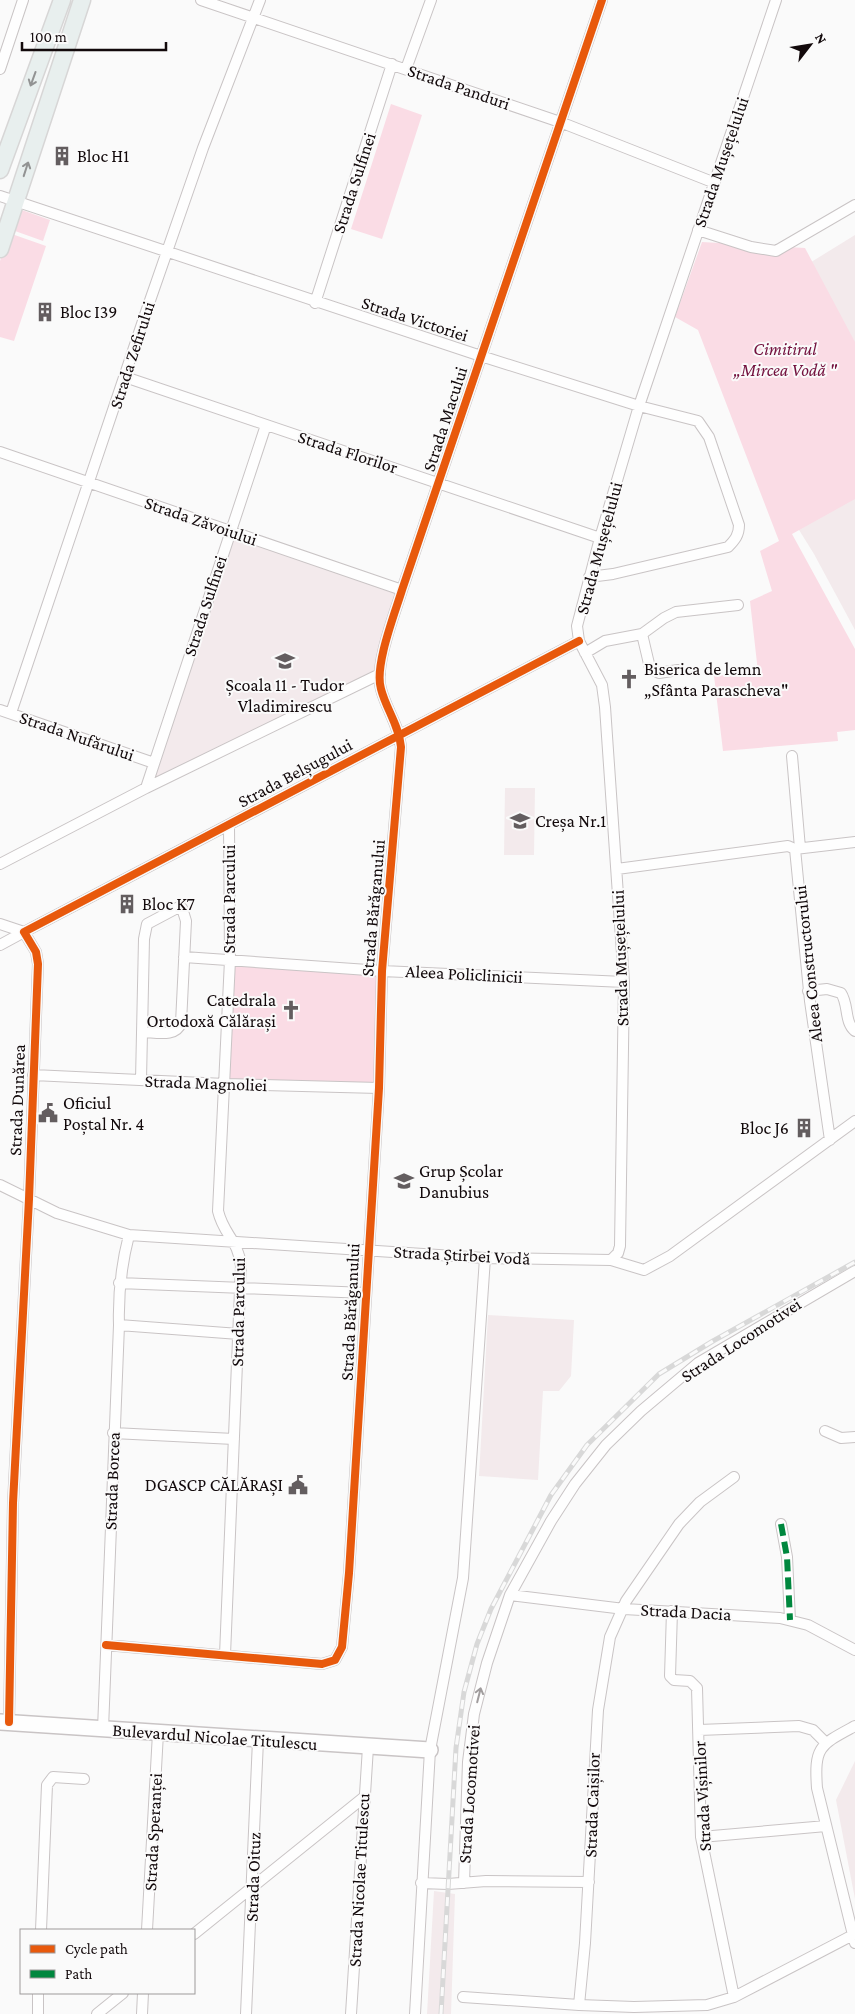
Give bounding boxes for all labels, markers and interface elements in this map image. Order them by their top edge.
scale bar [22,20,166,52]
north arrow [785,20,835,70]
text: 100 m [30,29,67,45]
text: N [812,30,831,47]
street label: Strada Panduri [405,60,513,114]
one-way arrow [28,70,37,86]
street label: Strada Mușețelului [689,94,755,230]
street label: Strada Sulfinei [328,130,380,236]
building icon: Bloc H1 [51,145,73,167]
place label: Bloc H1 [77,146,129,166]
one-way arrow [22,162,31,178]
street label: Strada Victoriei [359,292,471,346]
street label: Strada Zefirului [105,298,159,411]
building icon: Bloc I39 [34,301,56,323]
place label: Bloc I39 [60,302,117,322]
park label: Cimitirul „Mircea Vodă " [733,339,837,380]
street label: Strada Macului [419,364,471,474]
street label: Strada Florilor [296,426,401,478]
street label: Strada Mușețelului [572,479,628,617]
street label: Strada Zăvoiului [142,492,260,550]
street label: Strada Sulfinei [179,553,231,659]
school or university icon: Școala 11 - Tudor Vladimirescu [274,650,296,672]
place label: Biserica de lemn „Sfânta Parascheva" [644,659,788,700]
church icon: Biserica de lemn „Sfânta Parascheva" [618,668,640,690]
place label: Școala 11 - Tudor Vladimirescu [226,675,345,716]
street label: Strada Nufărului [17,707,137,765]
street label: Strada Belșugului [235,734,357,813]
school or university icon: Creșa Nr.1 [509,810,531,832]
place label: Creșa Nr.1 [535,811,606,833]
street label: Strada Bărăganului [357,838,389,977]
street label: Strada Parcului [219,844,239,954]
street label: Aleea Constructorului [790,884,826,1043]
street label: Strada Mușețelului [608,889,634,1027]
building icon: Bloc K7 [116,893,138,915]
place label: Bloc K7 [142,894,195,914]
street label: Aleea Policlinicii [405,961,524,987]
place label: Catedrala Ortodoxă Călărași [146,990,276,1033]
church icon: Catedrala Ortodoxă Călărași [280,999,302,1021]
street label: Strada Dunărea [5,1044,29,1156]
street label: Strada Magnoliei [144,1071,268,1095]
place label: Oficiul Poștal Nr. 4 [63,1093,145,1136]
public building icon: Oficiul Poștal Nr. 4 [37,1102,59,1124]
building icon: Bloc J6 [793,1117,815,1139]
place label: Bloc J6 [740,1118,789,1138]
place label: Grup Școlar Danubius [419,1161,504,1202]
school or university icon: Grup Școlar Danubius [393,1170,415,1192]
street label: Strada Știrbei Vodă [393,1241,531,1271]
street label: Strada Bărăganului [336,1242,364,1381]
street label: Strada Parcului [227,1257,249,1367]
street label: Strada Locomotivei [677,1294,805,1386]
street label: Strada Borcea [100,1432,124,1530]
public building icon: DGASCP CĂLĂRAȘI [287,1474,309,1496]
place label: DGASCP CĂLĂRAȘI [145,1475,283,1497]
street label: Strada Dacia [640,1600,732,1624]
one-way arrow [475,1688,484,1704]
street label: Bulevardul Nicolae Titulescu [112,1720,319,1754]
street label: Strada Locomotivei [454,1724,484,1864]
street label: Strada Vișinilor [689,1739,717,1852]
street label: Strada Caișilor [580,1751,606,1858]
street label: Strada Speranței [140,1772,168,1892]
street label: Strada Nicolae Titulescu [344,1792,374,1967]
street label: Strada Oituz [241,1831,265,1922]
legend [20,1929,195,1994]
text: Cycle path [65,1941,128,1958]
text: Path [65,1966,92,1982]

